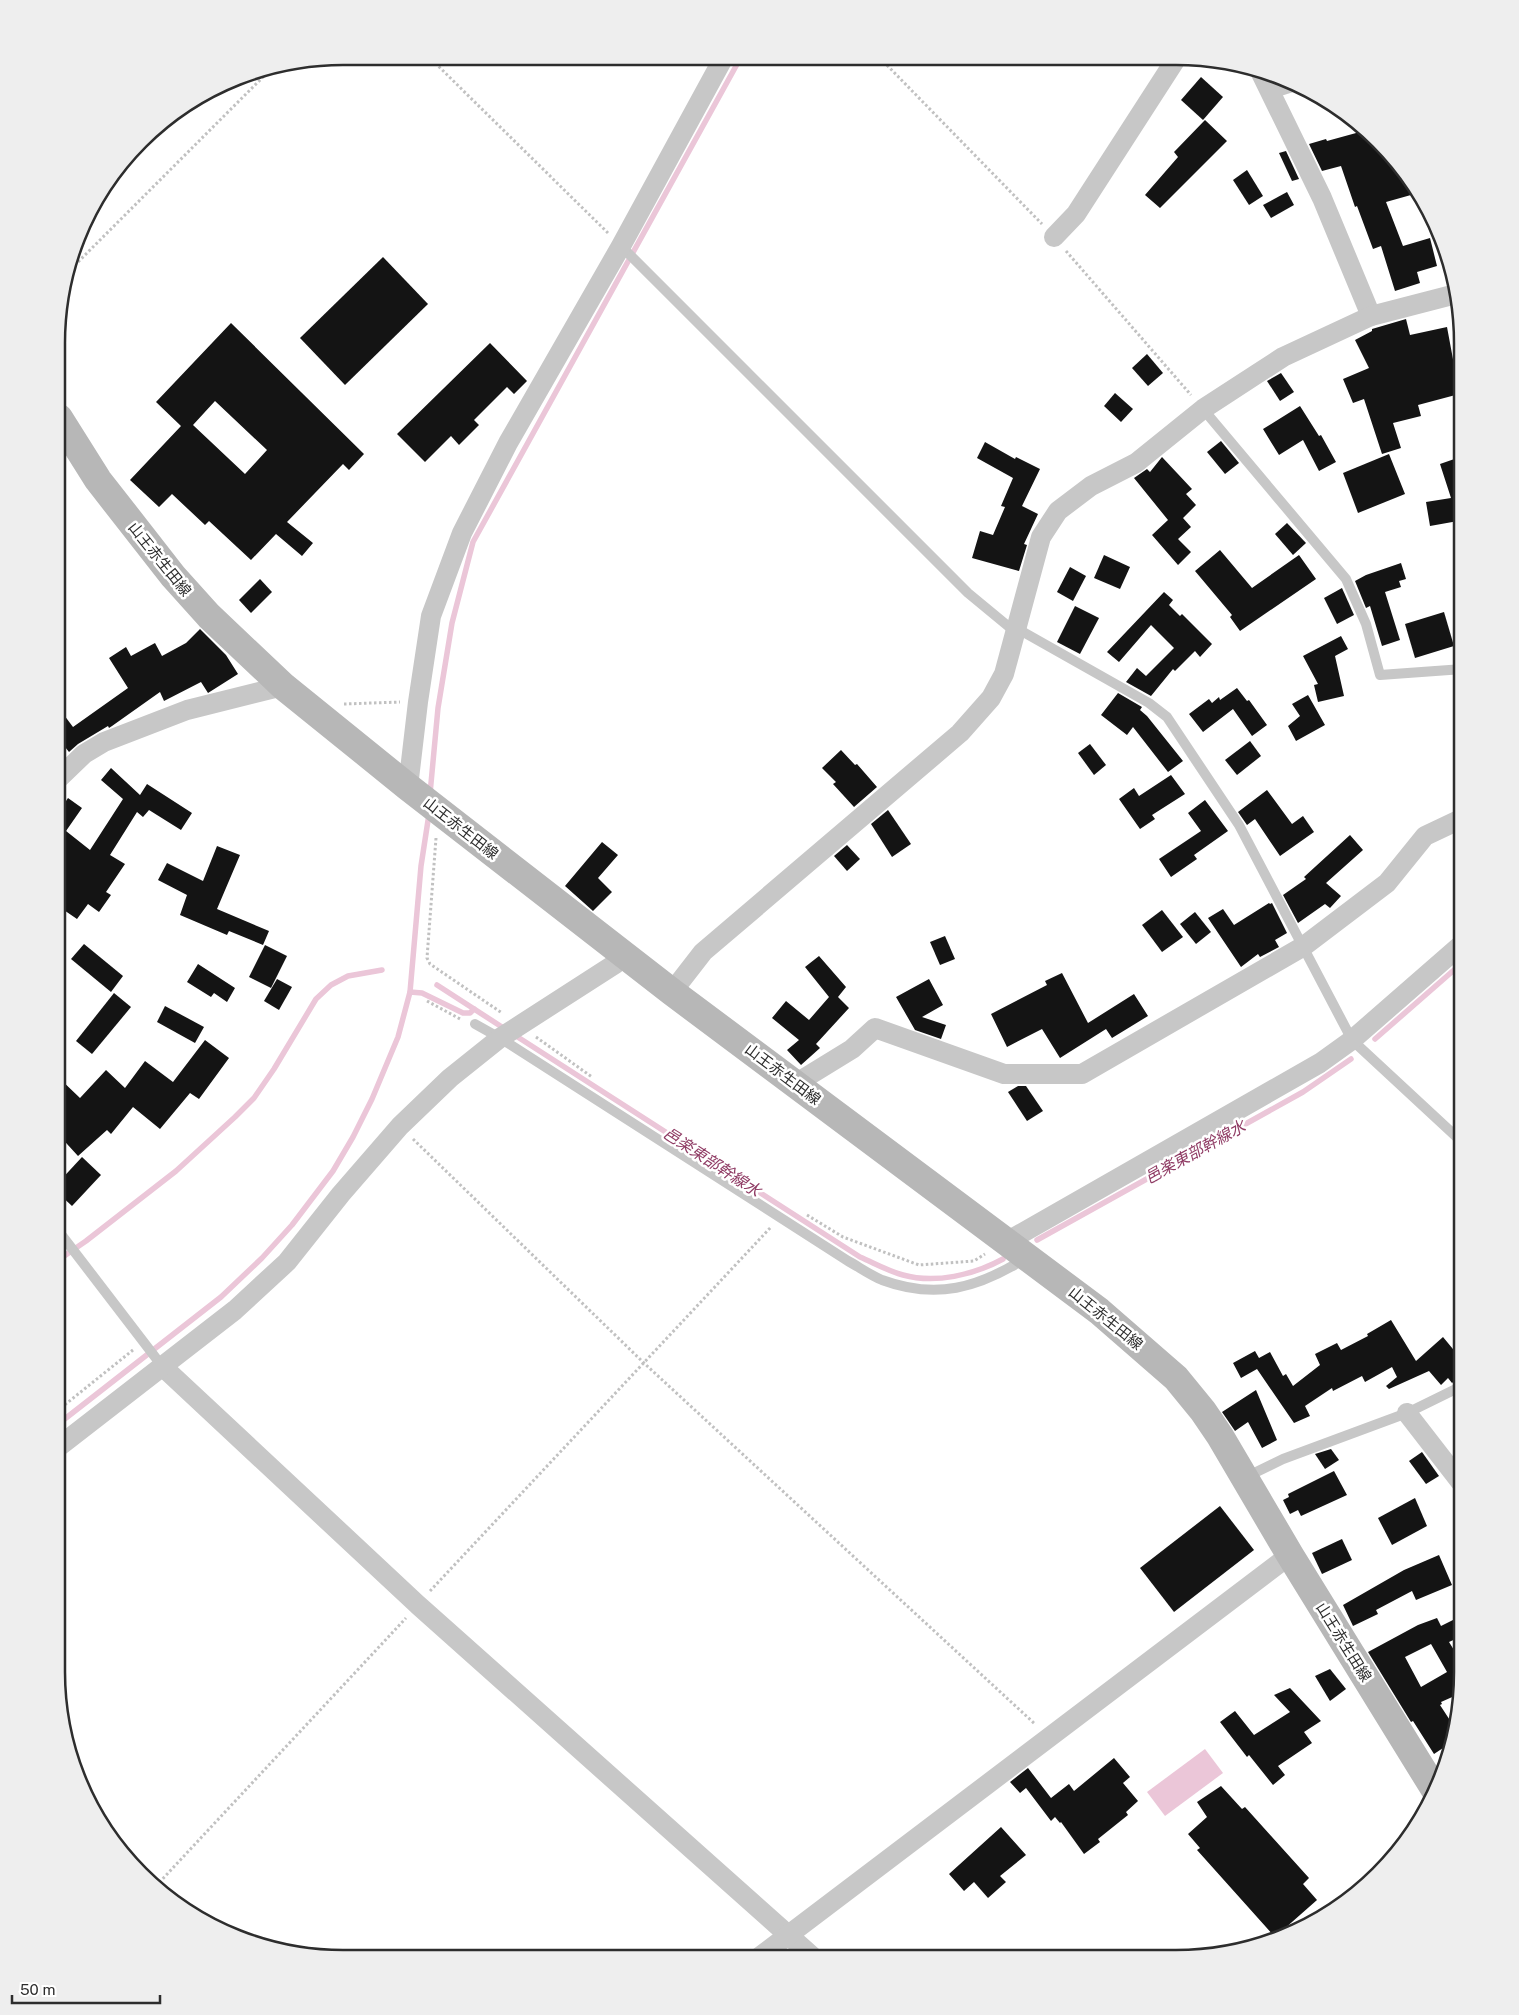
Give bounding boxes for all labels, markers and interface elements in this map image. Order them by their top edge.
street label: 山王赤生田線 [125,519,195,599]
street label: 山王赤生田線 [420,794,502,862]
street label: 山王赤生田線 [742,1040,824,1108]
water label: 邑楽東部幹線水 [1141,1116,1250,1187]
water label: 邑楽東部幹線水 [660,1124,766,1202]
street label: 山王赤生田線 [1066,1283,1146,1353]
street label: 山王赤生田線 [1313,1599,1375,1685]
scale bar [12,1972,160,2004]
text: 50 m [20,1981,55,1998]

